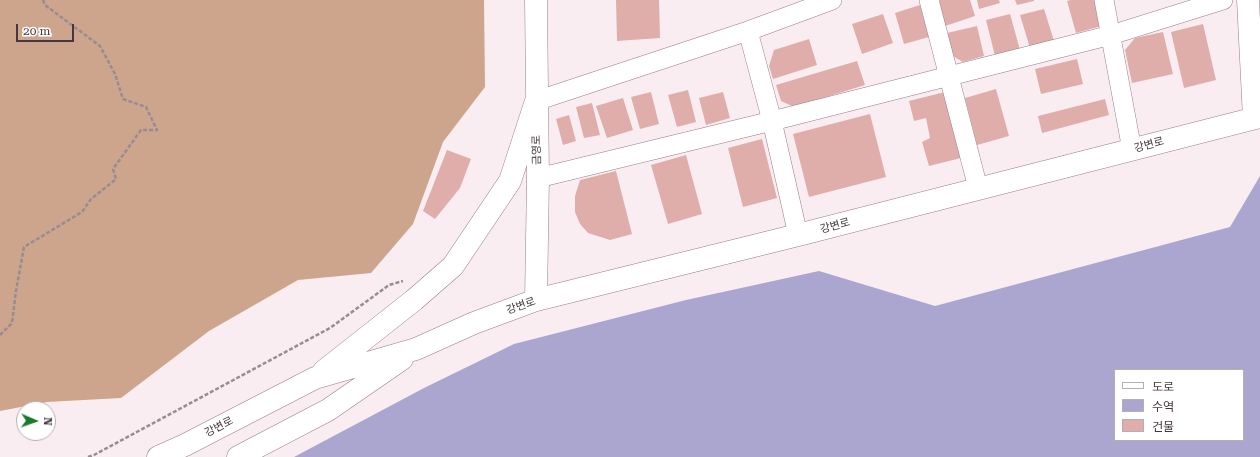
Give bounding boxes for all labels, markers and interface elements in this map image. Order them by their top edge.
scale bar [18,16,76,42]
text: 20 m [23,24,50,38]
street label: 금영로 [530,135,544,165]
street label: 강변로 [1133,135,1165,155]
street label: 강변로 [819,216,851,236]
street label: 강변로 [504,295,538,317]
legend [1114,369,1244,441]
text: 도로 [1152,380,1174,394]
text: 수역 [1152,400,1174,414]
north arrow [16,401,56,441]
street label: 강변로 [202,414,236,440]
text: N [41,417,54,426]
text: 건물 [1152,420,1174,434]

